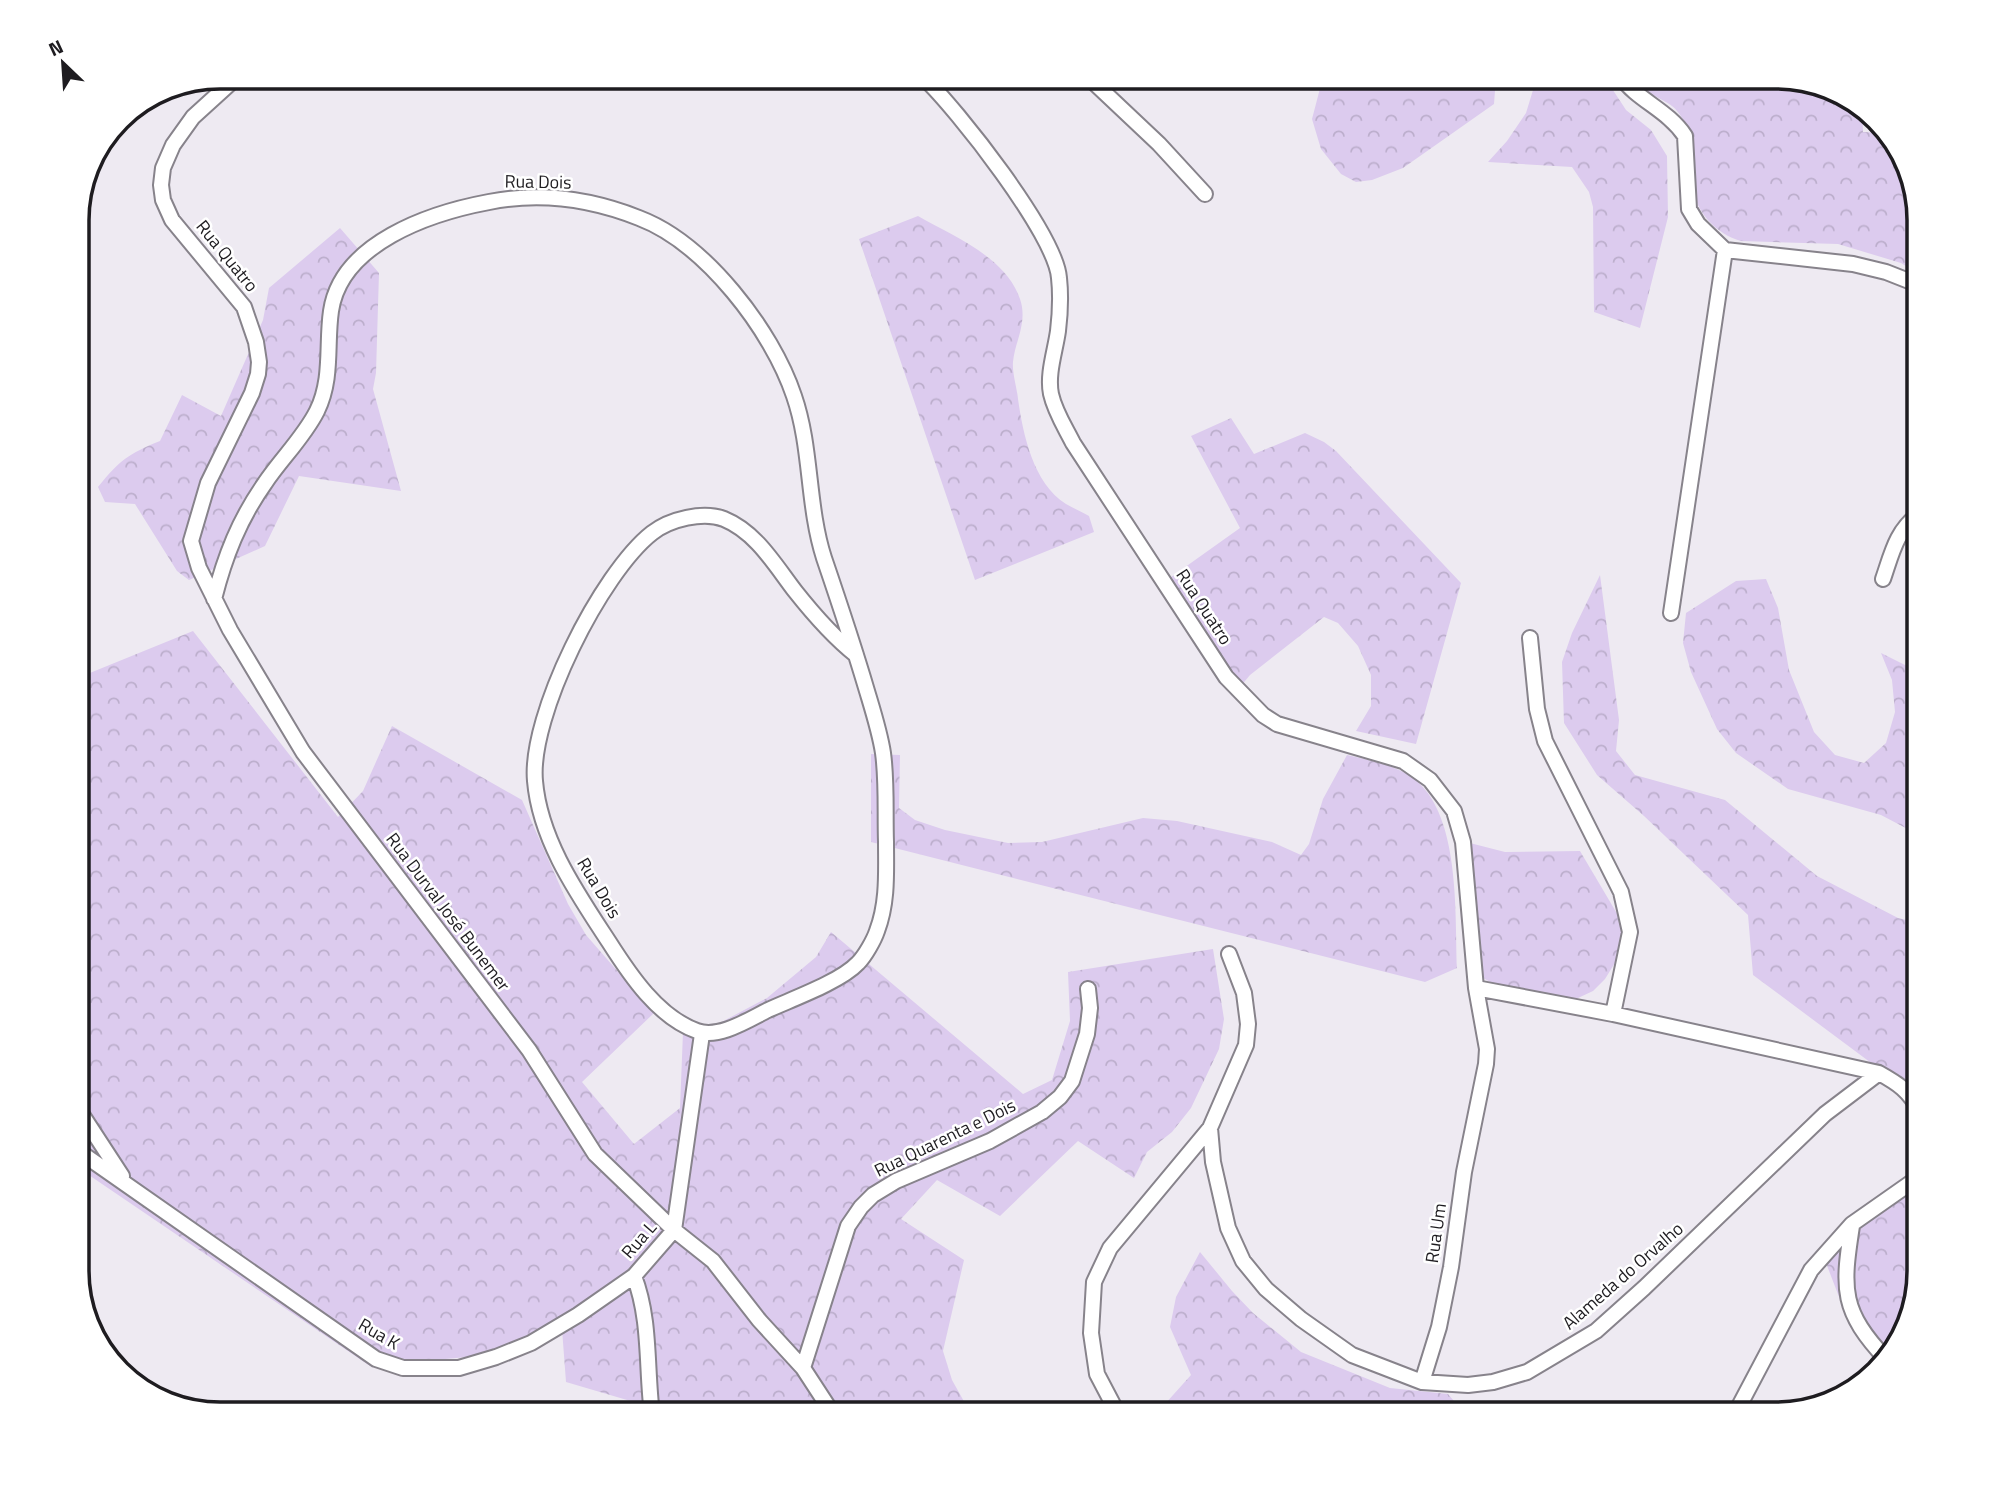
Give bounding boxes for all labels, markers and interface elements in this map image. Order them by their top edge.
north arrow [28,28,98,98]
text: N [44,31,68,63]
street label: Rua Dois [504,167,572,196]
street label: Rua Quatro [190,214,265,298]
street label: Rua Quatro [1170,563,1239,650]
street label: Rua Durval José Bunemer [380,827,517,997]
street label: Rua Dois [571,852,628,923]
street label: Rua Quarenta e Dois [869,1092,1020,1184]
street label: Rua Um [1418,1201,1453,1265]
street label: Rua L [615,1215,663,1264]
street label: Alameda do Orvalho [1556,1215,1689,1336]
street label: Rua K [354,1311,405,1356]

